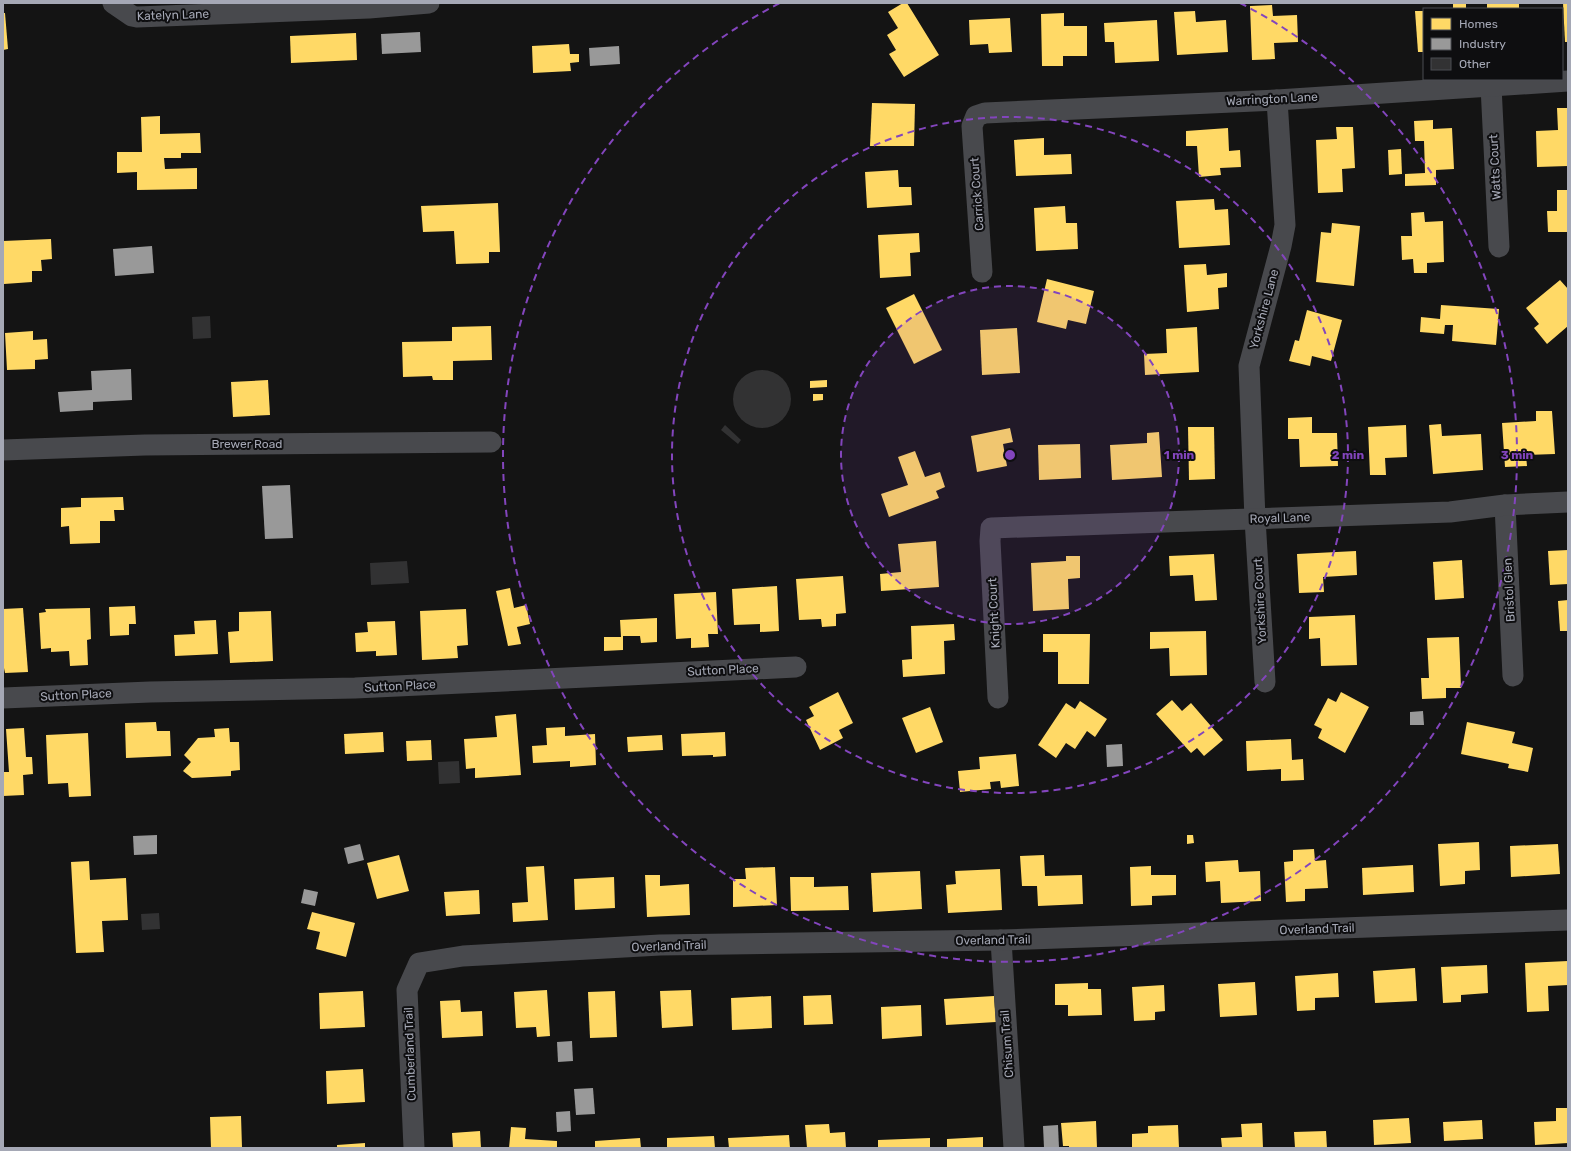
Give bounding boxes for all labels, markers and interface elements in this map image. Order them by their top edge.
street label: Katelyn Lane [137,7,210,23]
legend [1423,8,1563,80]
text: Homes [1459,17,1498,31]
text: Industry [1459,37,1506,51]
text: Other [1459,57,1491,71]
street label: Warrington Lane [1226,90,1318,108]
street label: Watts Court [1486,134,1504,200]
street label: Carrick Court [967,156,987,231]
street label: Yorkshire Lane [1247,267,1281,350]
street label: Brewer Road [212,437,282,451]
centre of rings [1003,448,1017,462]
text: 1 min [1164,448,1195,462]
text: 2 min [1332,448,1365,462]
text: 3 min [1501,448,1534,462]
street label: Royal Lane [1249,510,1311,526]
street label: Yorkshire Court [1251,557,1269,644]
street label: Bristol Glen [1500,558,1518,622]
street label: Knight Court [985,577,1003,649]
street label: Sutton Place [687,661,759,679]
street label: Sutton Place [364,677,436,695]
street label: Sutton Place [40,686,112,704]
street label: Overland Trail [1279,921,1355,937]
street label: Overland Trail [955,932,1031,948]
street label: Overland Trail [631,938,707,954]
street label: Cumberland Trail [401,1007,419,1101]
street label: Chisum Trail [998,1010,1016,1078]

